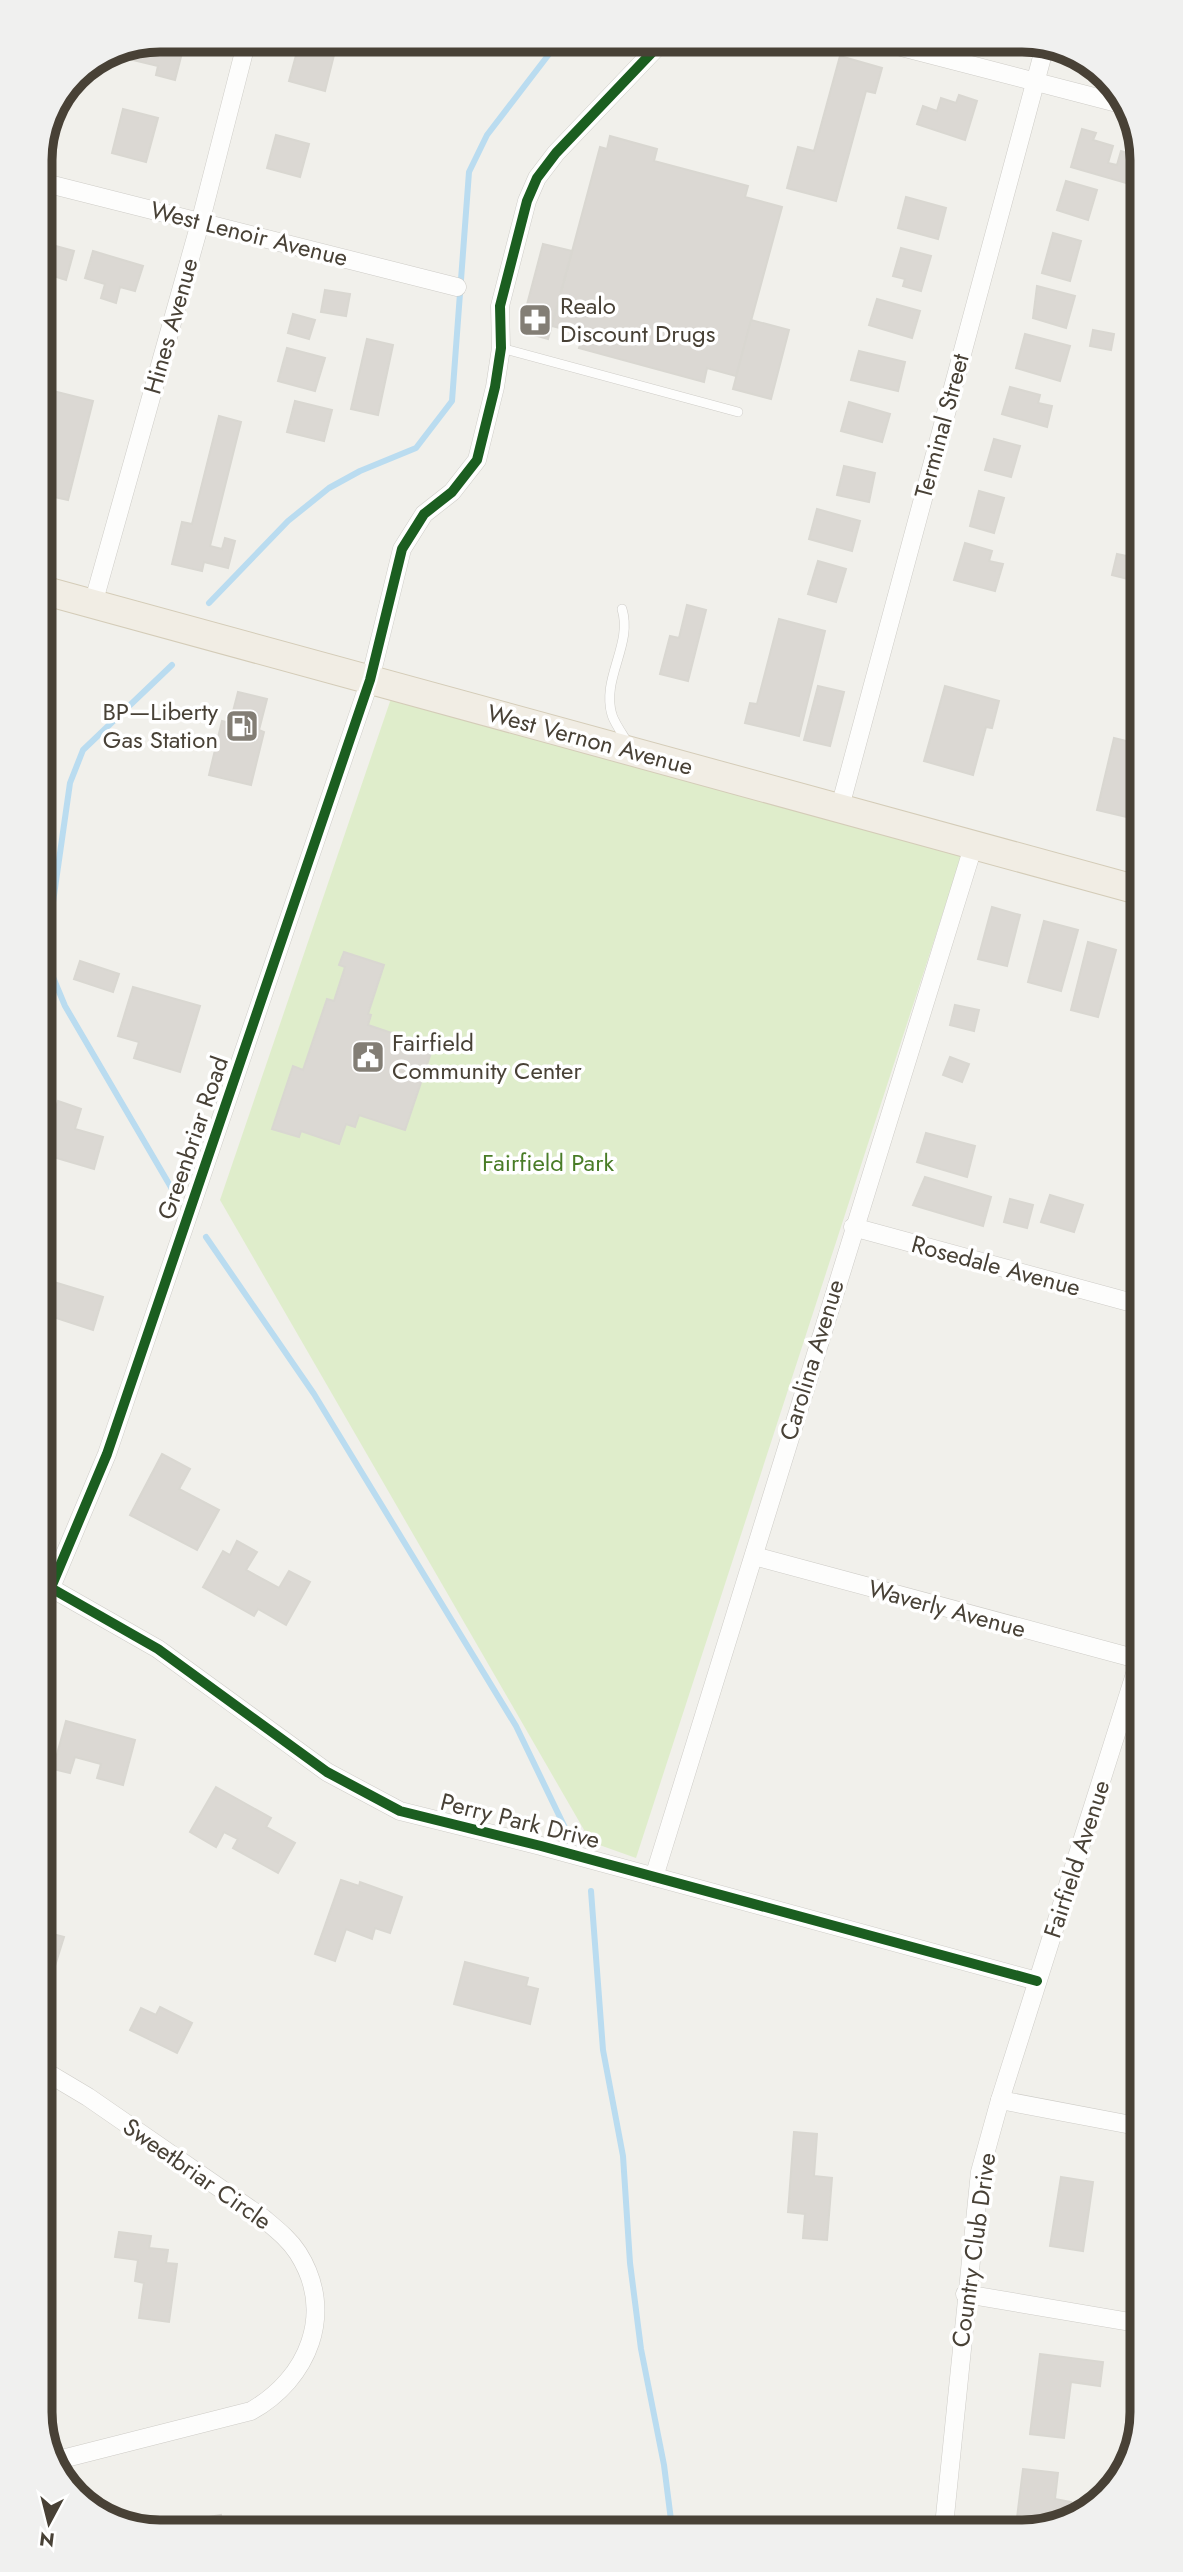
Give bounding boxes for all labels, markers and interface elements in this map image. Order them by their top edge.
street label: West Lenoir Avenue [147,192,351,275]
street label: Hines Avenue [134,254,207,398]
place label: Realo Discount Drugs [560,288,715,351]
pharmacy icon: Realo Discount Drugs [516,301,554,339]
street label: Terminal Street [905,349,978,502]
place label: BP—Liberty Gas Station [102,694,218,757]
street label: West Vernon Avenue [483,695,697,784]
fuel station icon: BP—Liberty Gas Station [223,707,261,745]
place label: Fairfield Community Center [392,1025,582,1088]
public building icon: Fairfield Community Center [349,1038,387,1076]
street label: Greenbriar Road [148,1051,237,1224]
park label: Fairfield Park [482,1145,614,1180]
street label: Rosedale Avenue [908,1226,1085,1305]
street label: Carolina Avenue [770,1275,853,1445]
street label: Waverly Avenue [865,1571,1030,1646]
street label: Fairfield Avenue [1035,1775,1118,1942]
street label: Perry Park Drive [437,1784,603,1857]
street label: Sweetbriar Circle [116,2109,279,2238]
street label: Country Club Drive [943,2150,1004,2349]
north arrow [14,2488,84,2558]
text: N [38,2525,56,2554]

